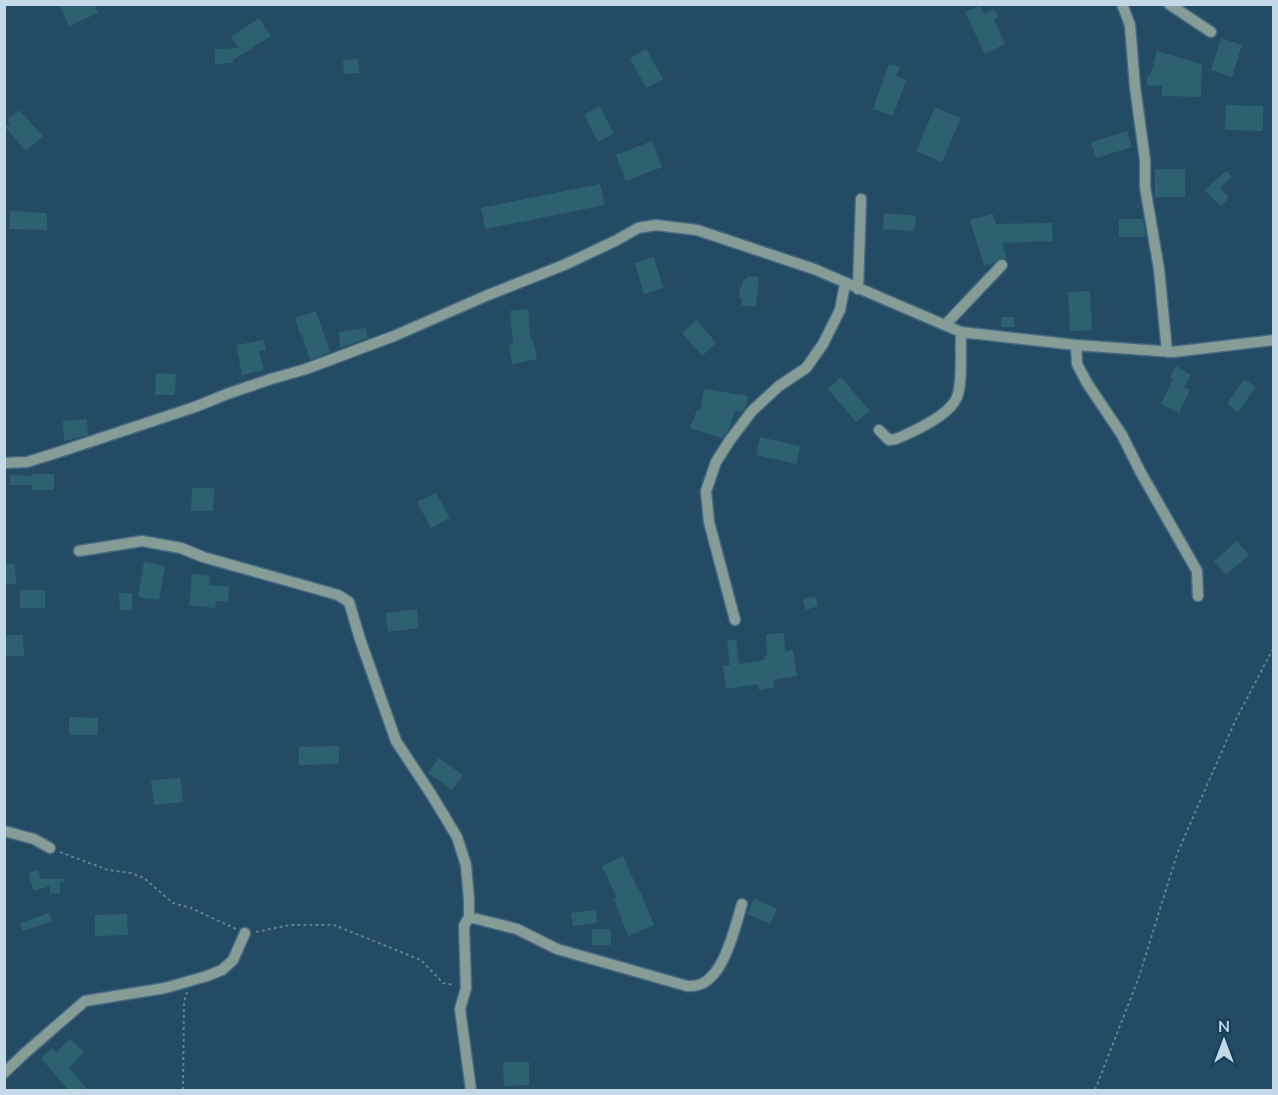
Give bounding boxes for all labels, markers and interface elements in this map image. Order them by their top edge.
north arrow [1194,1011,1254,1071]
text: N [1218,1016,1230,1038]

